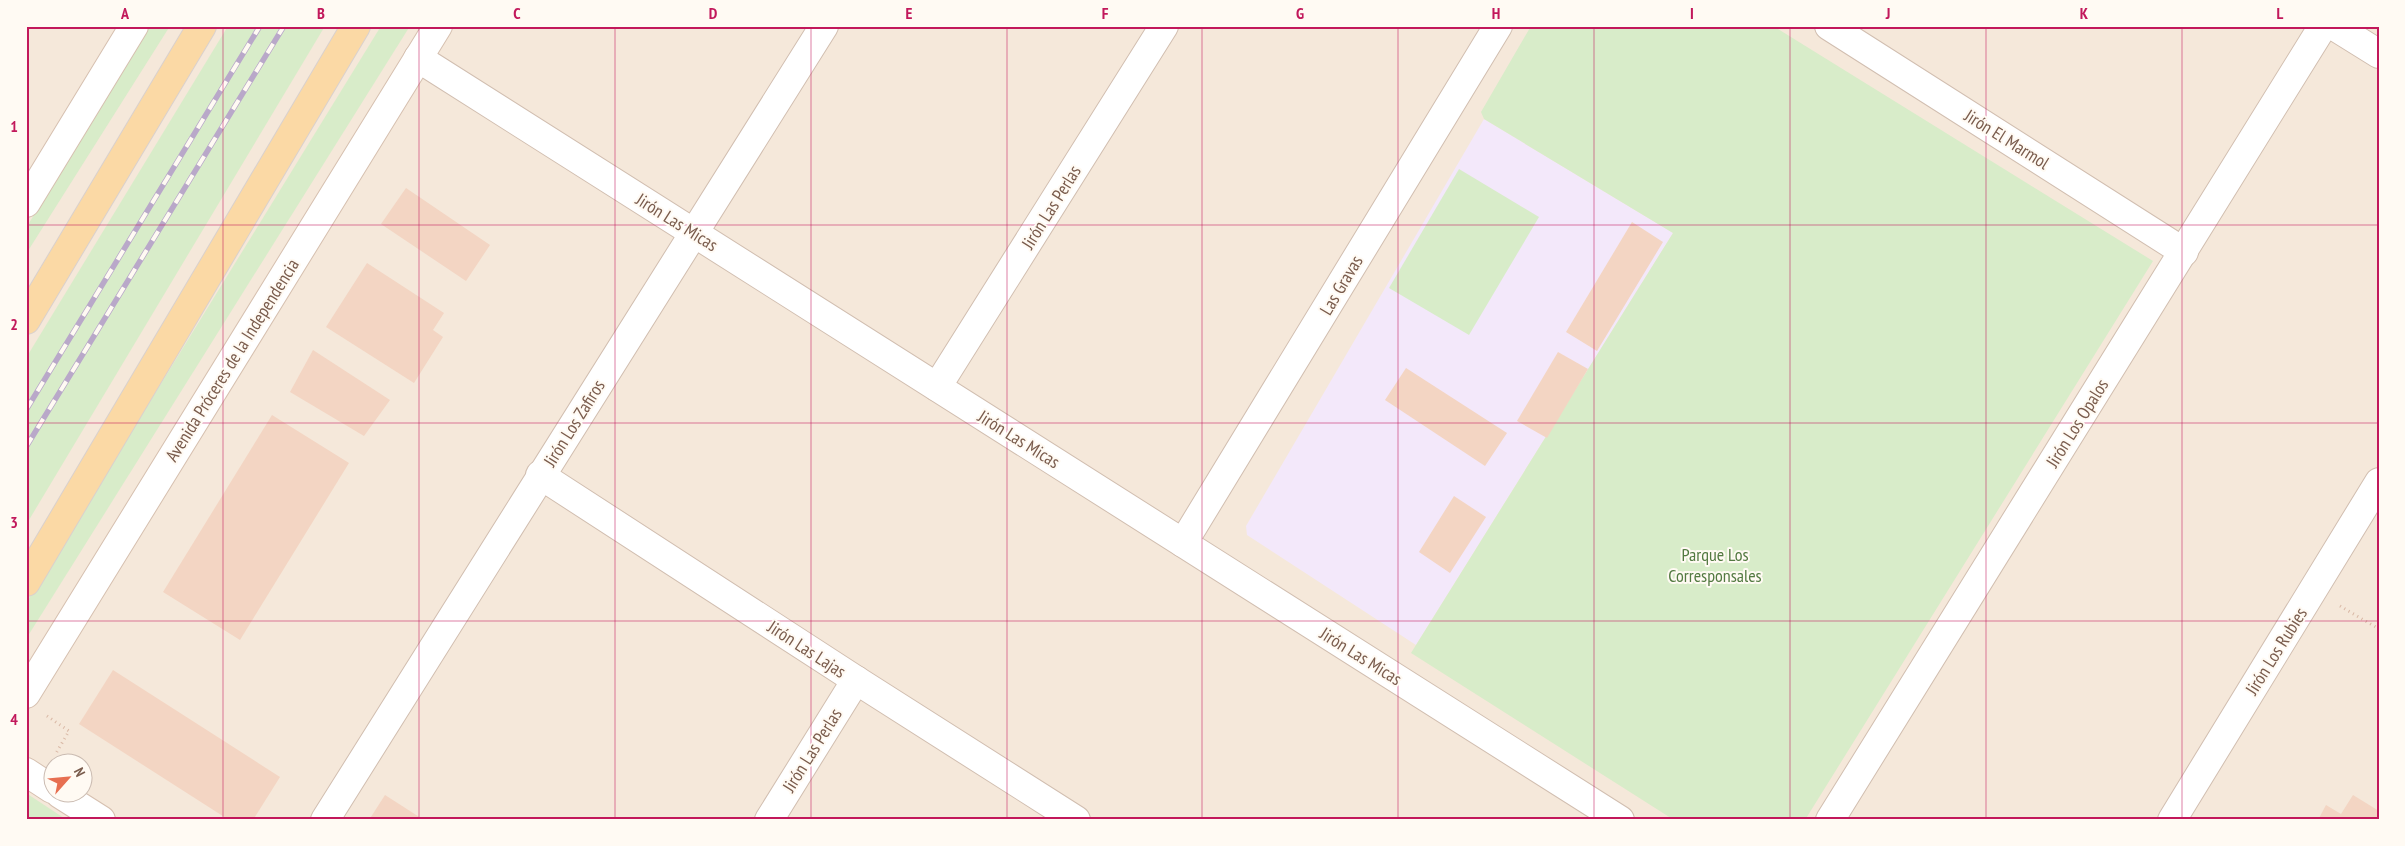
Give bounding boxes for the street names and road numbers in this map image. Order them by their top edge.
street label: Jirón El Marmol [1959,103,2054,175]
street label: Jirón Las Perlas [1016,161,1086,254]
street label: Jirón Las Micas [631,187,722,256]
street label: Las Gravas [1314,251,1368,319]
street label: Avenida Próceres de la Independencia [160,254,304,466]
street label: Jirón Los Zafiros [538,375,610,472]
street label: Jirón Los Opalos [2040,375,2113,472]
street label: Jirón Las Micas [973,404,1064,473]
street label: Jirón Los Rubies [2240,603,2312,700]
street label: Jirón Las Lajas [763,615,850,683]
street label: Jirón Las Micas [1315,621,1406,690]
street label: Jirón Las Perlas [777,704,847,797]

